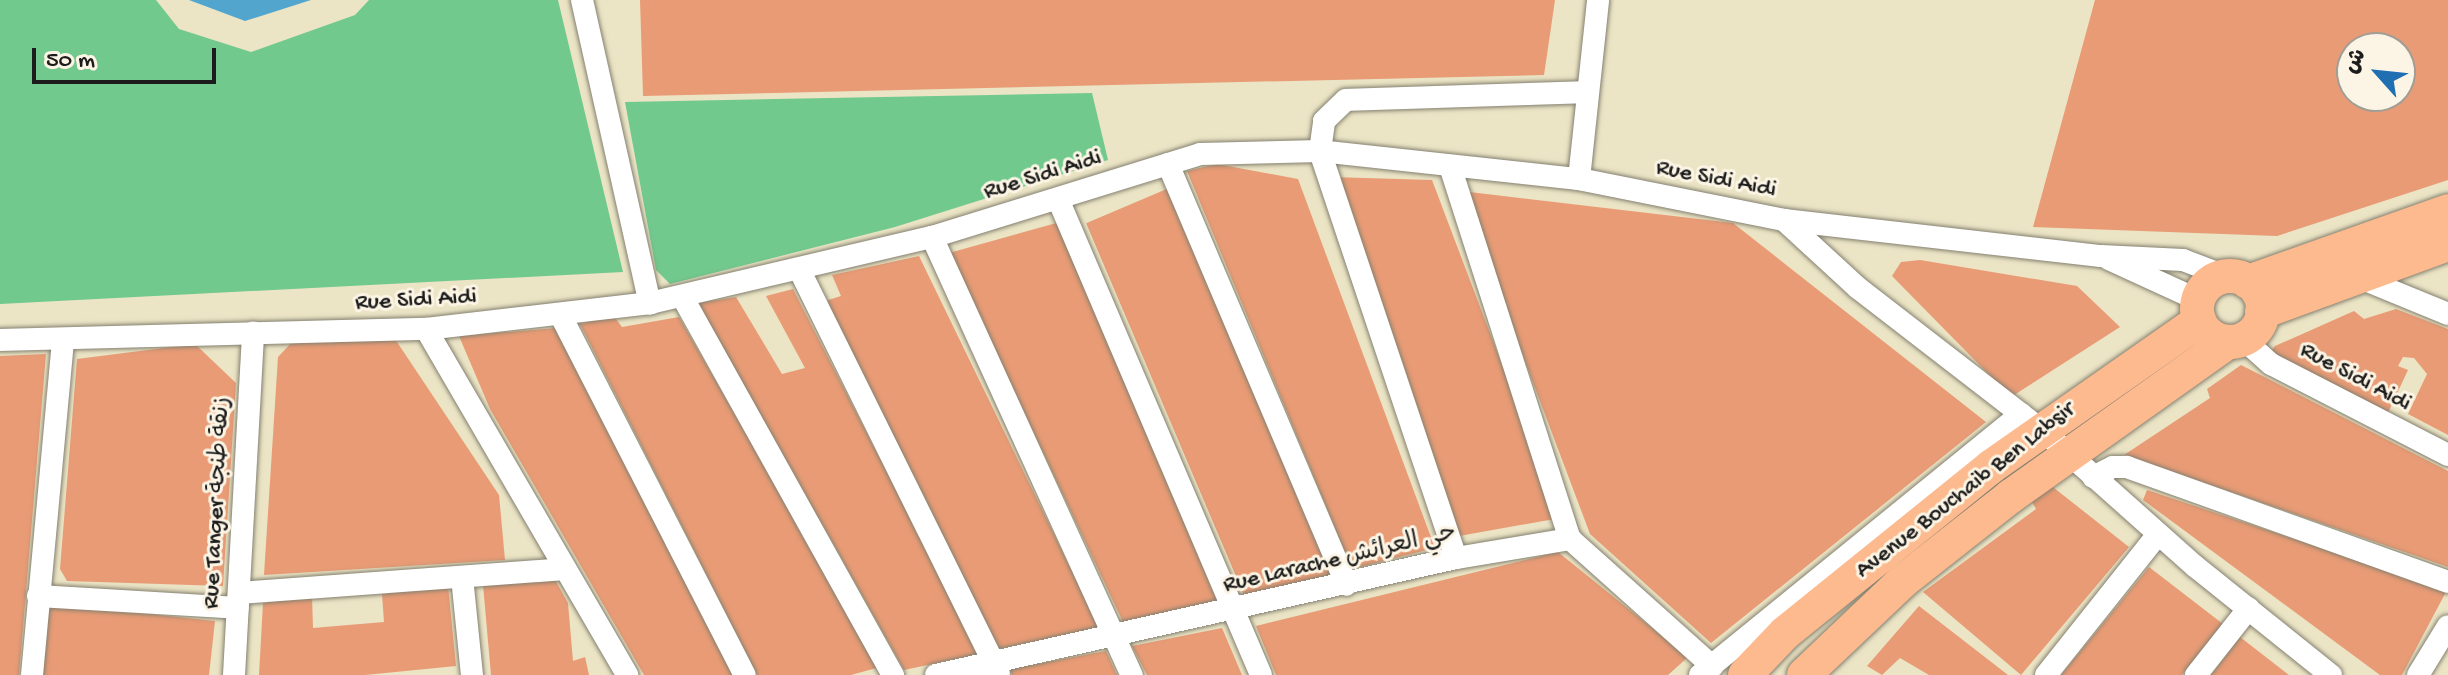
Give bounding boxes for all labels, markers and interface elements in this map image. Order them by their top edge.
scale bar [36,32,220,82]
north arrow [2336,32,2416,112]
text: ش [2339,45,2373,79]
text: 50 m [46,47,95,76]
street label: Rue Sidi Aidi [981,144,1105,208]
street label: Rue Sidi Aidi [1653,154,1779,206]
street label: Rue Sidi Aidi [354,283,478,319]
street label: Rue Sidi Aidi [2294,337,2416,419]
street label: Rue Tanger زنقة طنجة [198,396,238,610]
street label: Avenue Bouchaib Ben Labsir [1850,396,2082,586]
street label: Rue Larache حي العرائش [1221,519,1459,601]

